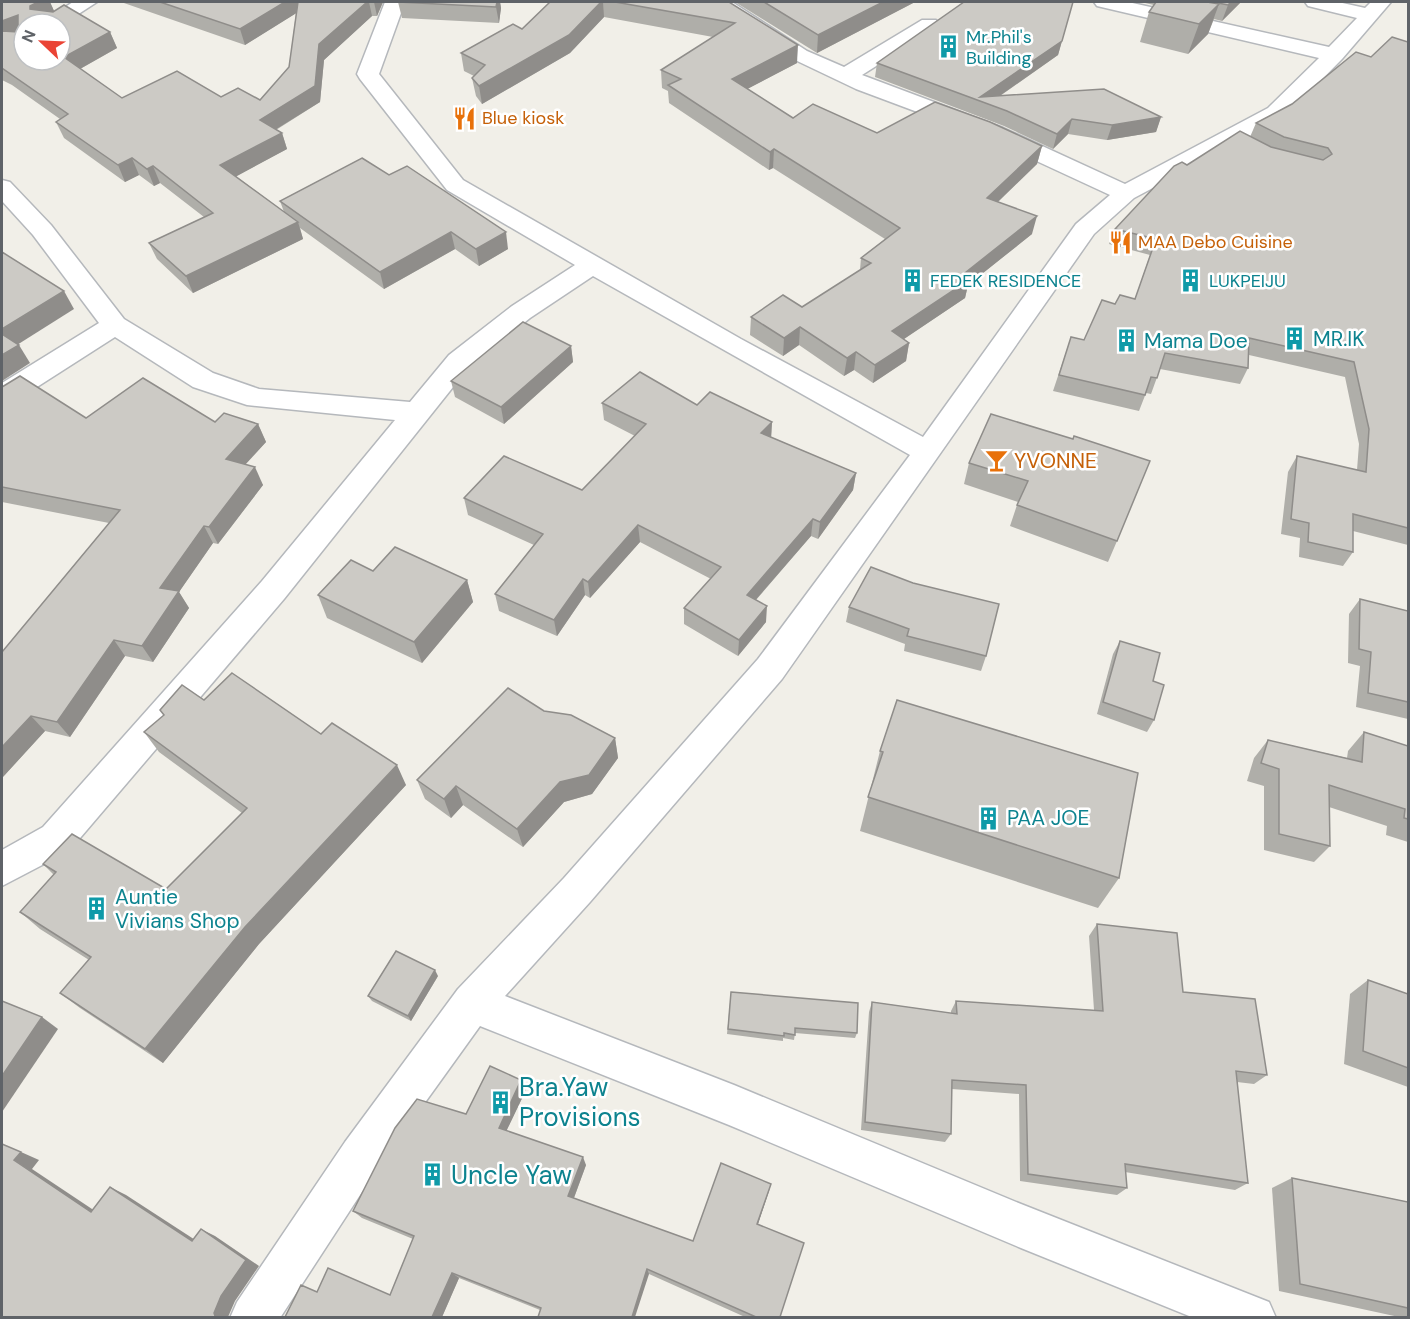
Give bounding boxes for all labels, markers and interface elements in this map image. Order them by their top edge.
north arrow [12,12,72,72]
place label: Mr.Phil's Building [966,25,1032,70]
text: N [17,27,41,46]
building icon: Mr.Phil's Building [935,34,961,60]
restaurant icon: Blue kiosk [451,105,477,131]
place label: Blue kiosk [482,106,564,130]
restaurant icon: MAA Debo Cuisine [1107,229,1133,255]
place label: MAA Debo Cuisine [1138,230,1293,254]
building icon: FEDEK RESIDENCE [899,268,925,294]
building icon: LUKPEIJU [1178,268,1204,294]
place label: FEDEK RESIDENCE [930,269,1081,293]
place label: LUKPEIJU [1209,269,1286,293]
place label: MR.IK [1313,325,1364,353]
building icon: MR.IK [1282,326,1308,352]
place label: Mama Doe [1144,327,1248,355]
building icon: Mama Doe [1113,328,1139,354]
place label: YVONNE [1014,447,1097,475]
bar icon: YVONNE [983,448,1009,474]
place label: PAA JOE [1007,804,1089,832]
building icon: PAA JOE [976,805,1002,831]
place label: Auntie Vivians Shop [115,883,240,935]
building icon: Auntie Vivians Shop [84,896,110,922]
place label: Bra.Yaw Provisions [519,1070,641,1134]
building icon: Bra.Yaw Provisions [488,1089,514,1115]
place label: Uncle Yaw [451,1158,572,1192]
building icon: Uncle Yaw [420,1162,446,1188]

